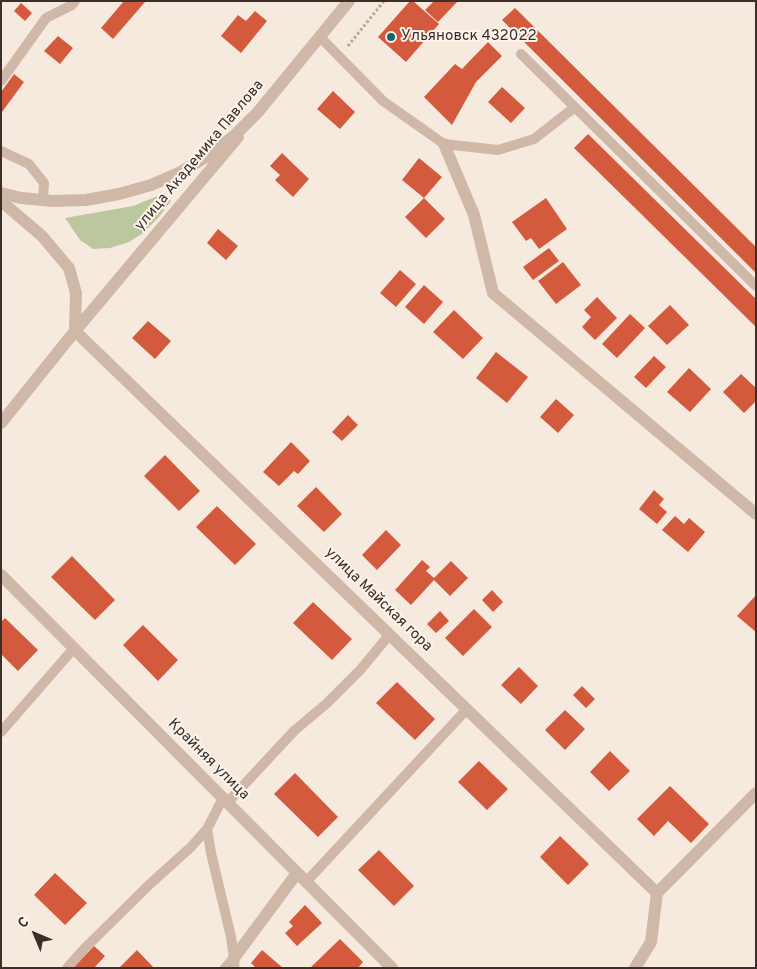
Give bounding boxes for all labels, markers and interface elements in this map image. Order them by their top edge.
place label: Ульяновск 432022 [401,28,537,46]
marker: Ульяновск 432022 [385,31,397,43]
street label: улица Академика Павлова [132,77,268,235]
street label: улица Майская гора [321,544,435,656]
street label: Крайняя улица [164,716,252,804]
north arrow [10,909,60,959]
text: С [15,914,33,932]

